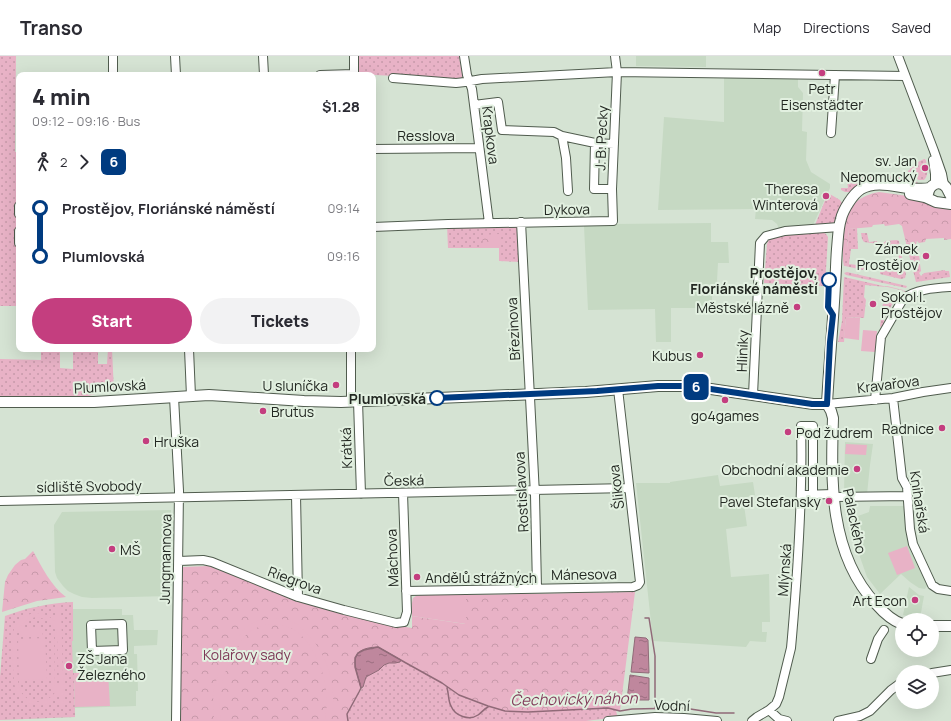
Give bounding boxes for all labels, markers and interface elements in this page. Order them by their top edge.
text: Transo [20,15,83,41]
text: Map [753,18,781,37]
text: Directions [803,18,870,37]
text: Saved [892,18,931,37]
marker: Petr Eisenstädter [817,68,827,78]
place label: Petr Eisenstädter [781,79,863,114]
text: 4 min [32,82,91,112]
text: $1.28 [322,96,360,117]
street label: J. B. Pecky [590,104,612,171]
street label: Krapkova [478,105,504,165]
text: 09:12 – 09:16 · Bus [32,112,140,130]
street label: Resslova [397,126,455,145]
icon: walk [32,151,54,173]
icon: forward [73,151,95,173]
place label: sv. Jan Nepomucký [841,151,918,186]
text: 6 [109,152,118,171]
text: 2 [60,153,67,171]
marker: sv. Jan Nepomucký [920,163,930,173]
place label: Theresa Winterová [753,179,818,214]
marker: Theresa Winterová [821,191,831,201]
text: Prostějov, Floriánské náměstí [62,198,275,219]
text: 09:14 [327,199,360,217]
street label: Dykova [544,199,590,219]
place label: Zámek Prostějov [857,239,919,274]
text: Plumlovská [62,246,145,267]
text: 09:16 [327,247,360,265]
marker: Zámek Prostějov [921,251,931,261]
place label: Prostějov, Floriánské náměstí [690,263,818,298]
marker: Prostějov, Floriánské náměstí [821,272,837,288]
place label: Sokol I. Prostějov [881,287,942,322]
street label: Březinova [502,297,524,361]
button: Start [32,298,192,344]
button: Tickets [200,298,360,344]
place label: Městské lázně [696,298,789,317]
marker: Sokol I. Prostějov [868,299,878,309]
marker: Městské lázně [792,302,802,312]
street label: Hliníky [732,329,752,372]
place label: Kubus [652,346,692,365]
marker: Kubus [695,350,705,360]
street label: Kravařova [856,371,920,397]
line badge: 6 [683,374,709,400]
street label: Plumlovská [74,375,146,397]
place label: U sluníčka [262,376,328,395]
text: 6 [692,377,700,396]
marker: U sluníčka [331,380,341,390]
place label: Plumlovská [349,389,426,408]
marker: Plumlovská [429,390,445,406]
marker: go4games [720,395,730,405]
place label: Brutus [271,402,314,421]
marker: Brutus [258,406,268,416]
place label: go4games [691,406,759,425]
place label: Radnice [882,419,934,438]
place label: Pod žudrem [796,423,873,442]
marker: Radnice [937,423,947,433]
street label: Krátká [336,427,356,469]
marker: Pod žudrem [783,427,793,437]
place label: Hruška [154,432,199,451]
marker: Hruška [141,436,151,446]
street label: Rostislavova [509,451,533,533]
place label: Obchodní akademie [721,460,849,479]
street label: Šlikova [604,464,628,510]
marker: Obchodní akademie [852,464,862,474]
street label: Knihařská [906,469,934,535]
street label: Česká [384,470,424,490]
street label: sídliště Svobody [36,476,142,496]
street label: Palackého [839,487,871,555]
place label: Pavel Stefansky [720,492,822,511]
marker: Pavel Stefansky [824,496,834,506]
street label: Jungmannova [155,514,175,604]
street label: Máchova [381,529,403,587]
place label: MŠ [120,540,141,559]
street label: Mlýnská [773,543,795,597]
marker: MŠ [107,544,117,554]
street label: Riegrova [265,562,325,598]
street label: Mánesova [551,564,617,584]
place label: Andělů strážných [425,568,537,587]
marker: Andělů strážných [412,572,422,582]
place label: Art Econ [853,591,907,610]
marker: Art Econ [910,595,920,605]
map controls [895,613,939,709]
button: locate [895,613,939,657]
park label: Kolářovy sady [203,645,292,664]
place label: ZŠ Jana Železného [77,649,146,684]
marker: ZŠ Jana Železného [64,661,74,671]
button: layers [895,665,939,709]
water label: Čechovický náhon [510,687,639,711]
street label: Vodní [654,695,690,715]

